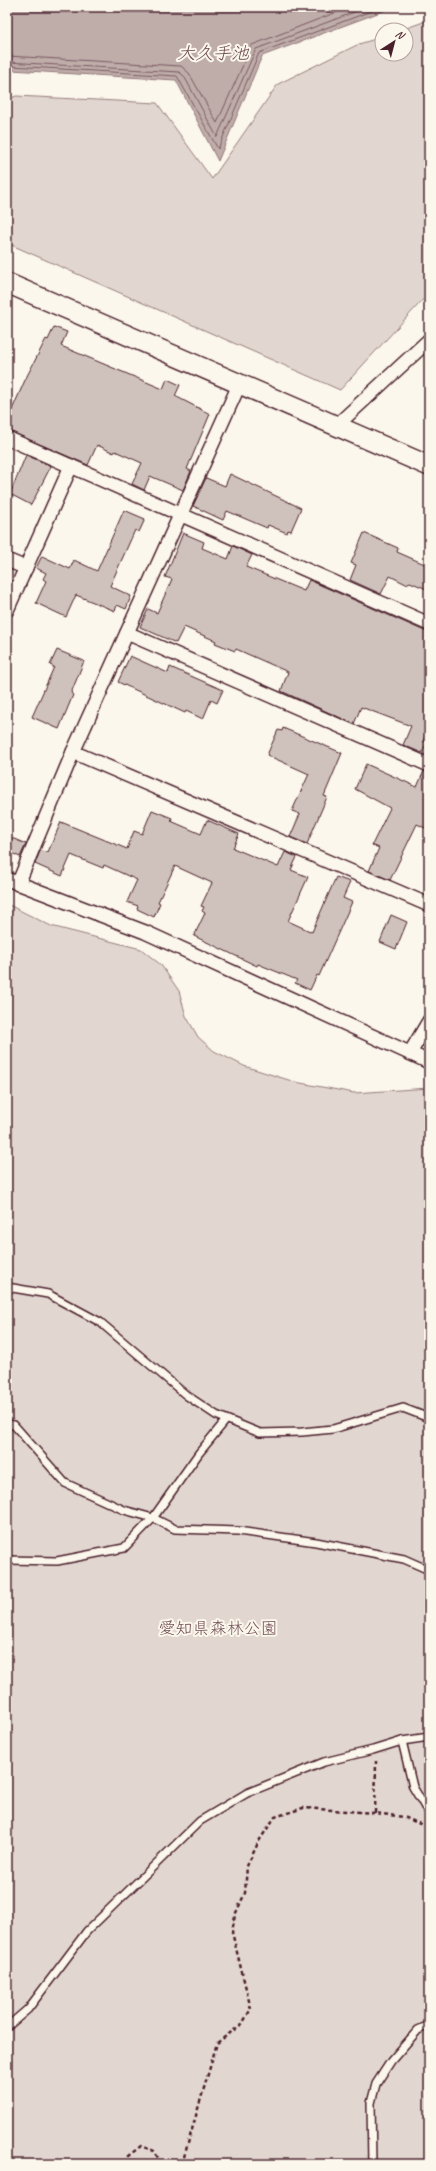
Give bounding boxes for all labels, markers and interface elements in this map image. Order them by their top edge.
north arrow [374,22,414,62]
text: N [393,26,409,43]
water label: 大久手池 [177,42,250,64]
park label: 愛知県森林公園 [159,1618,278,1639]

